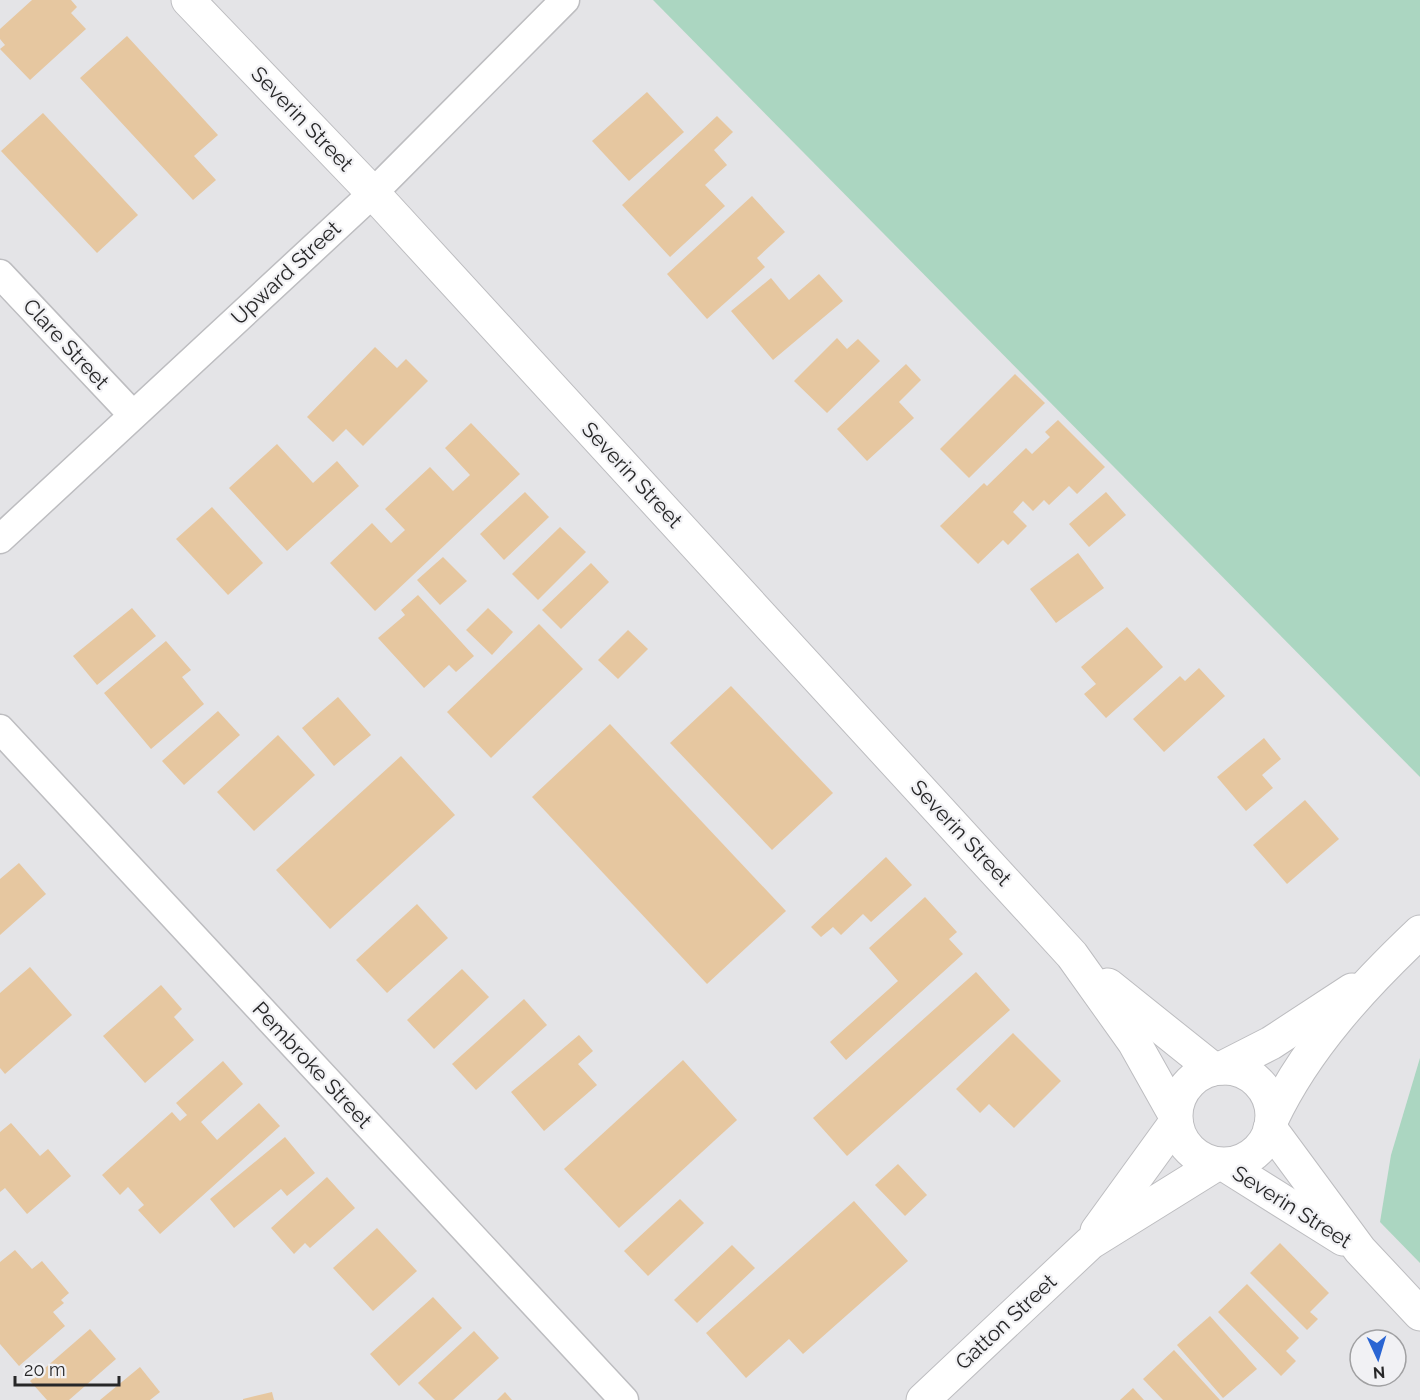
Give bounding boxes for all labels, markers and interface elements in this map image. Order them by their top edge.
street label: Severin Street [246,61,358,176]
street label: Upward Street [226,216,345,330]
street label: Clare Street [18,293,115,394]
street label: Severin Street [577,417,688,533]
street label: Severin Street [906,775,1017,891]
street label: Pembroke Street [247,996,377,1133]
street label: Severin Street [1228,1160,1356,1253]
street label: Gatton Street [950,1269,1061,1375]
north arrow [1348,1328,1408,1388]
scale bar [15,1349,118,1387]
text: 20 m [24,1359,66,1380]
text: N [1372,1363,1386,1382]

